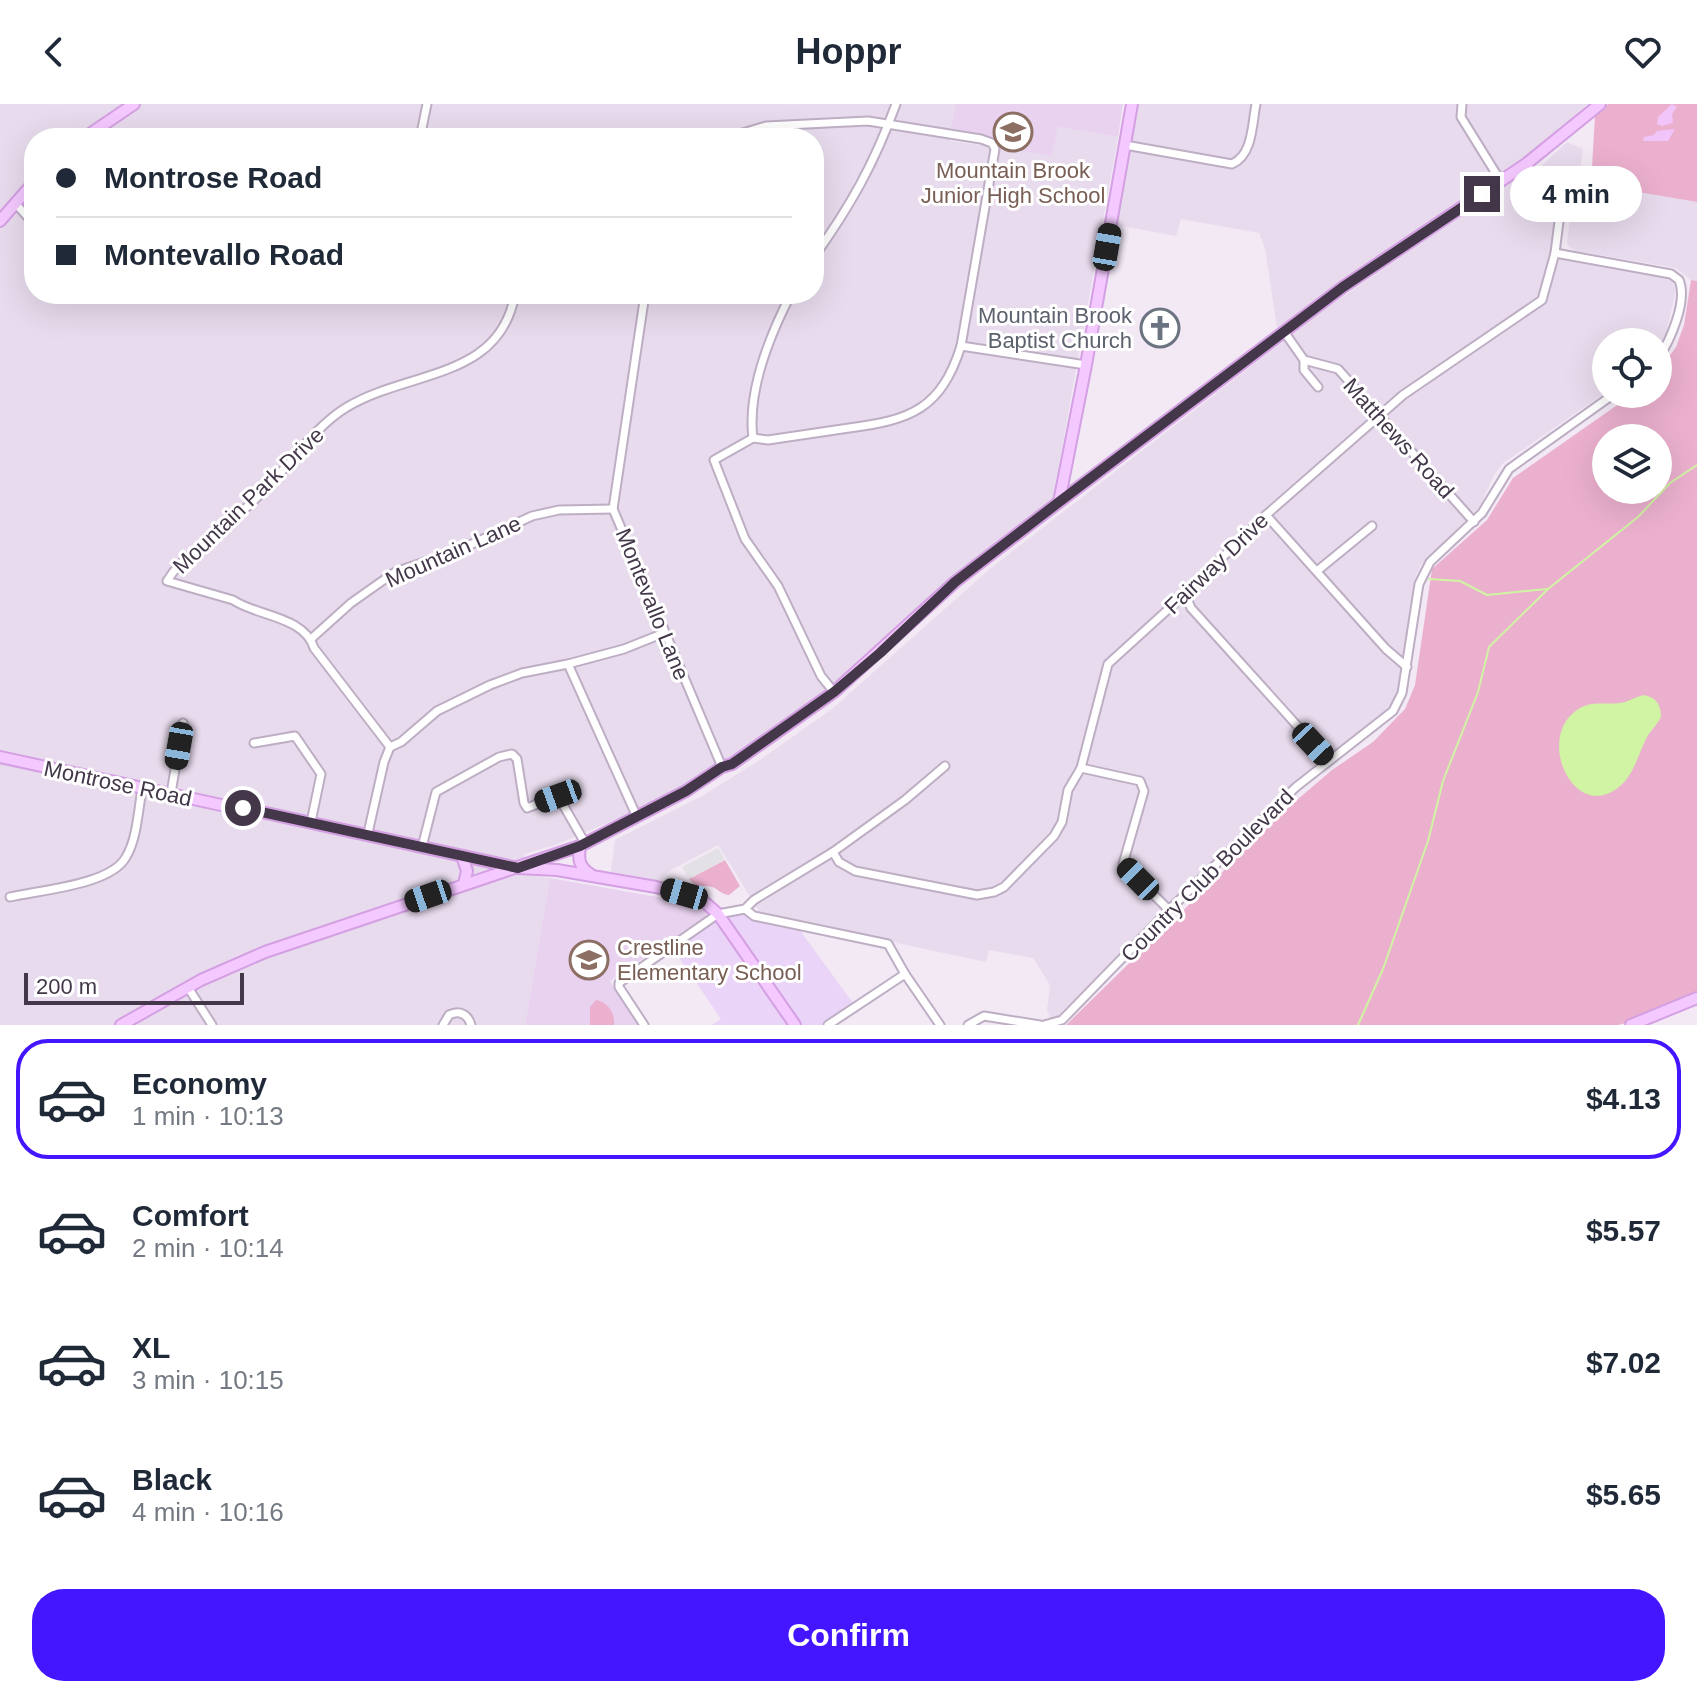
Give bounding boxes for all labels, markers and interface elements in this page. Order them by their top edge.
icon: back [32,30,76,74]
icon: heart [1621,30,1665,74]
text: Hoppr [796,31,901,72]
school or university icon: Mountain Brook Junior High School [992,111,1034,153]
place label: Mountain Brook Junior High School [921,158,1105,208]
text: Montrose Road [104,161,322,194]
callout: 4 min [1510,166,1642,222]
route end [1464,176,1500,212]
text: 4 min [1542,179,1610,209]
car [1091,221,1123,273]
text: Montevallo Road [104,238,344,271]
place label: Mountain Brook Baptist Church [978,303,1133,353]
church icon: Mountain Brook Baptist Church [1139,307,1181,349]
map controls [1592,328,1672,504]
button: locate [1592,328,1672,408]
street label: Matthews Road [1338,373,1459,503]
street label: Mountain Park Drive [168,422,329,579]
button: layers [1592,424,1672,504]
street label: Fairway Drive [1159,508,1273,619]
street label: Mountain Lane [382,510,525,592]
street label: Montevallo Lane [611,525,694,684]
car [1288,718,1338,770]
car [163,720,195,772]
street label: Montrose Road [42,756,194,811]
car [531,777,585,815]
street label: Country Club Boulevard [1116,784,1299,967]
route start [225,790,261,826]
car [1113,854,1163,904]
car [658,876,710,912]
car [401,877,455,915]
place label: Crestline Elementary School [617,935,802,985]
school or university icon: Crestline Elementary School [568,939,610,981]
scale bar [24,969,244,1005]
text: 200 m [36,974,97,999]
icon: car [36,1063,108,1135]
text: Economy [132,1067,267,1100]
text: $4.13 [1586,1082,1661,1115]
text: 1 min · 10:13 [132,1101,284,1131]
icon: car [36,1195,108,1267]
text: Comfort [132,1199,249,1232]
text: $5.57 [1586,1214,1661,1247]
text: 2 min · 10:14 [132,1233,284,1263]
icon: car [36,1327,108,1399]
text: XL [132,1331,170,1364]
text: $7.02 [1586,1346,1661,1379]
text: 3 min · 10:15 [132,1365,284,1395]
icon: car [36,1459,108,1531]
text: Black [132,1463,212,1496]
text: $5.65 [1586,1478,1661,1511]
text: 4 min · 10:16 [132,1497,284,1527]
button: Confirm [32,1589,1665,1681]

